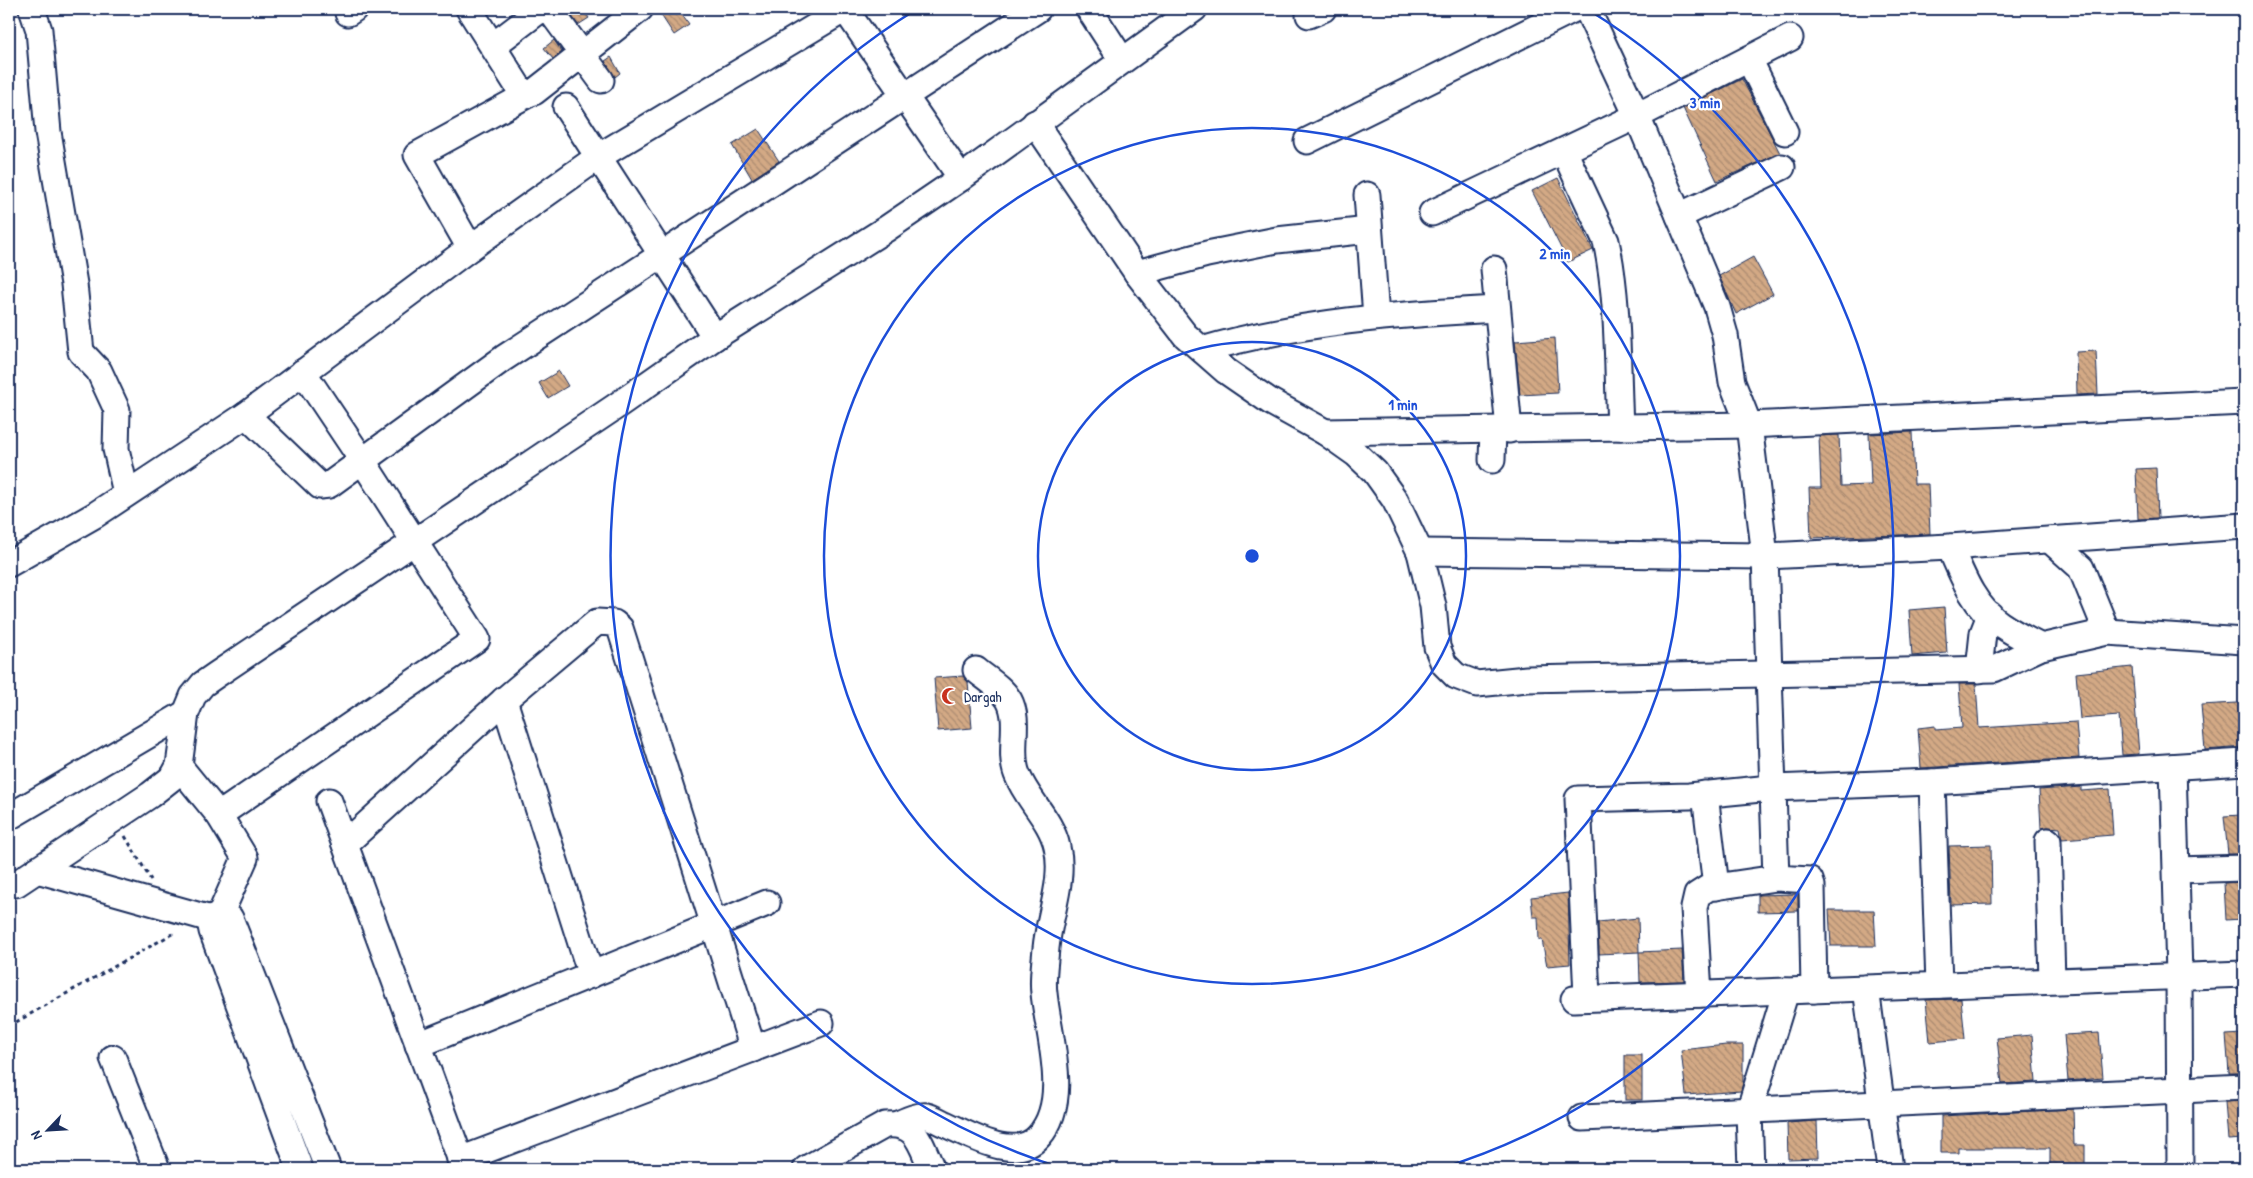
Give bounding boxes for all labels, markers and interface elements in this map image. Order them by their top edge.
text: 3 min [1690,92,1720,113]
text: 2 min [1540,243,1571,264]
text: 1 min [1388,394,1418,415]
centre of rings [1243,547,1261,565]
mosque icon: Dargah [940,686,960,706]
place label: Dargah [964,686,1002,707]
north arrow [22,1106,72,1156]
text: N [25,1128,46,1143]

